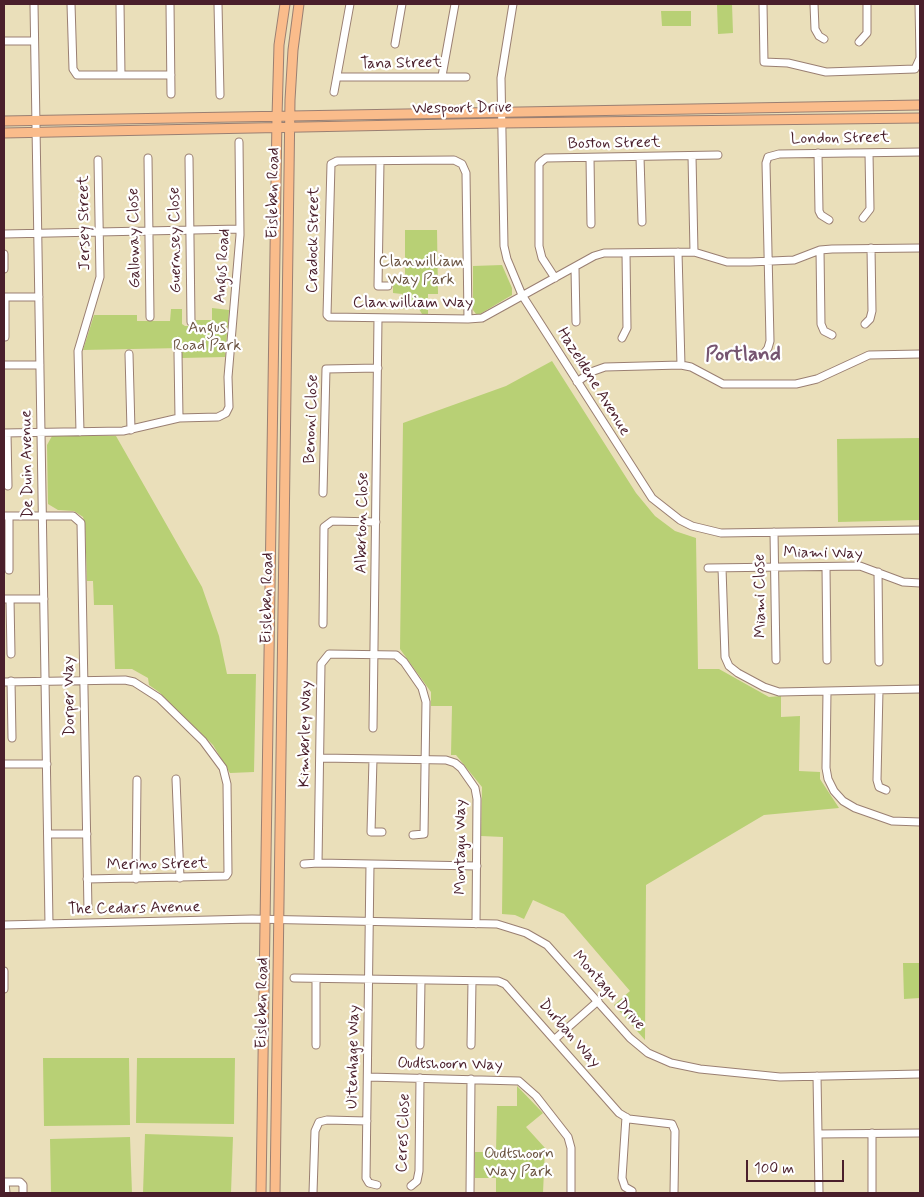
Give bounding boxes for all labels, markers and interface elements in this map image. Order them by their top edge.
street label: Tana Street [360,54,442,74]
street label: Wespoort Drive [412,99,512,119]
street label: London Street [790,129,890,149]
street label: Boston Street [568,134,660,154]
street label: Eisleben Road [264,147,284,239]
street label: Jersey Street [75,175,95,271]
street label: Guernsey Close [165,187,187,293]
street label: Cradock Street [303,187,325,293]
street label: Galloway Close [125,188,145,288]
street label: Angus Road [211,228,235,304]
park label: Clanwilliam Way Park [378,253,464,291]
street label: Clanwilliam Way [353,294,473,314]
park label: Angus Road Park [173,319,241,357]
street label: Hazeldene Avenue [552,324,634,440]
district label: Portland [705,343,781,369]
street label: Benoni Close [301,374,323,464]
street label: De Duin Avenue [17,410,39,518]
street label: Alberton Close [353,472,373,574]
street label: Miami Way [783,544,863,564]
street label: Eisleben Road [258,552,278,644]
street label: Miami Close [751,554,771,638]
street label: Dorper Way [60,656,80,736]
street label: Kimberley Way [295,680,317,788]
street label: Montagu Way [452,799,472,895]
street label: Merino Street [107,855,207,875]
street label: The Cedars Avenue [68,898,200,920]
street label: Montagu Drive [567,947,649,1035]
street label: Eisleben Road [253,957,273,1049]
street label: Durban Way [534,996,604,1072]
street label: Uitenhage Way [343,1005,365,1109]
street label: Oudtshoorn Way [397,1054,503,1076]
street label: Ceres Close [393,1093,415,1173]
park label: Oudtshoorn Way Park [484,1145,554,1183]
scale bar [749,1150,846,1182]
text: 100 m [754,1159,794,1179]

